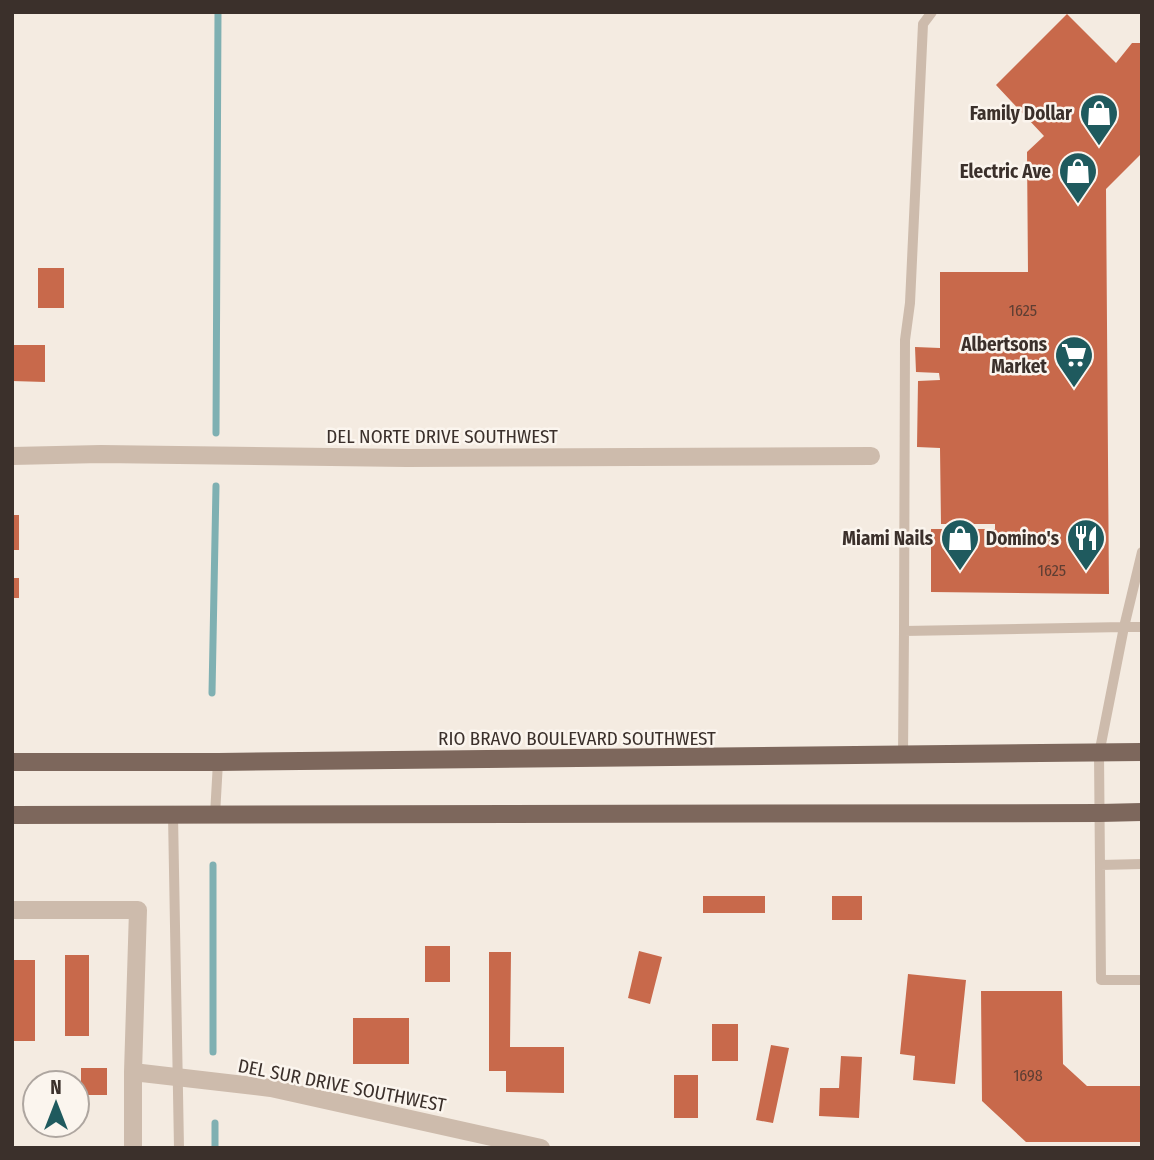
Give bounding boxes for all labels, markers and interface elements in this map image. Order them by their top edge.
shop icon: Family Dollar [1078,92,1120,147]
place label: Family Dollar [970,102,1073,125]
shop icon: Electric Ave [1057,150,1099,205]
place label: Electric Ave [960,160,1051,183]
house number: 1625 [1009,301,1037,320]
place label: Albertsons Market [960,333,1048,378]
supermarket icon: Albertsons Market [1053,334,1095,389]
street label: DEL NORTE DRIVE SOUTHWEST [326,425,558,448]
shop icon: Miami Nails [939,517,981,572]
restaurant icon: Domino's [1065,517,1107,572]
place label: Miami Nails [842,527,934,550]
place label: Domino's [986,527,1060,550]
house number: 1625 [1038,561,1066,580]
street label: RIO BRAVO BOULEVARD SOUTHWEST [438,727,716,750]
street label: DEL SUR DRIVE SOUTHWEST [236,1054,448,1117]
house number: 1698 [1013,1066,1043,1085]
north arrow [21,1069,91,1139]
text: N [50,1076,62,1099]

